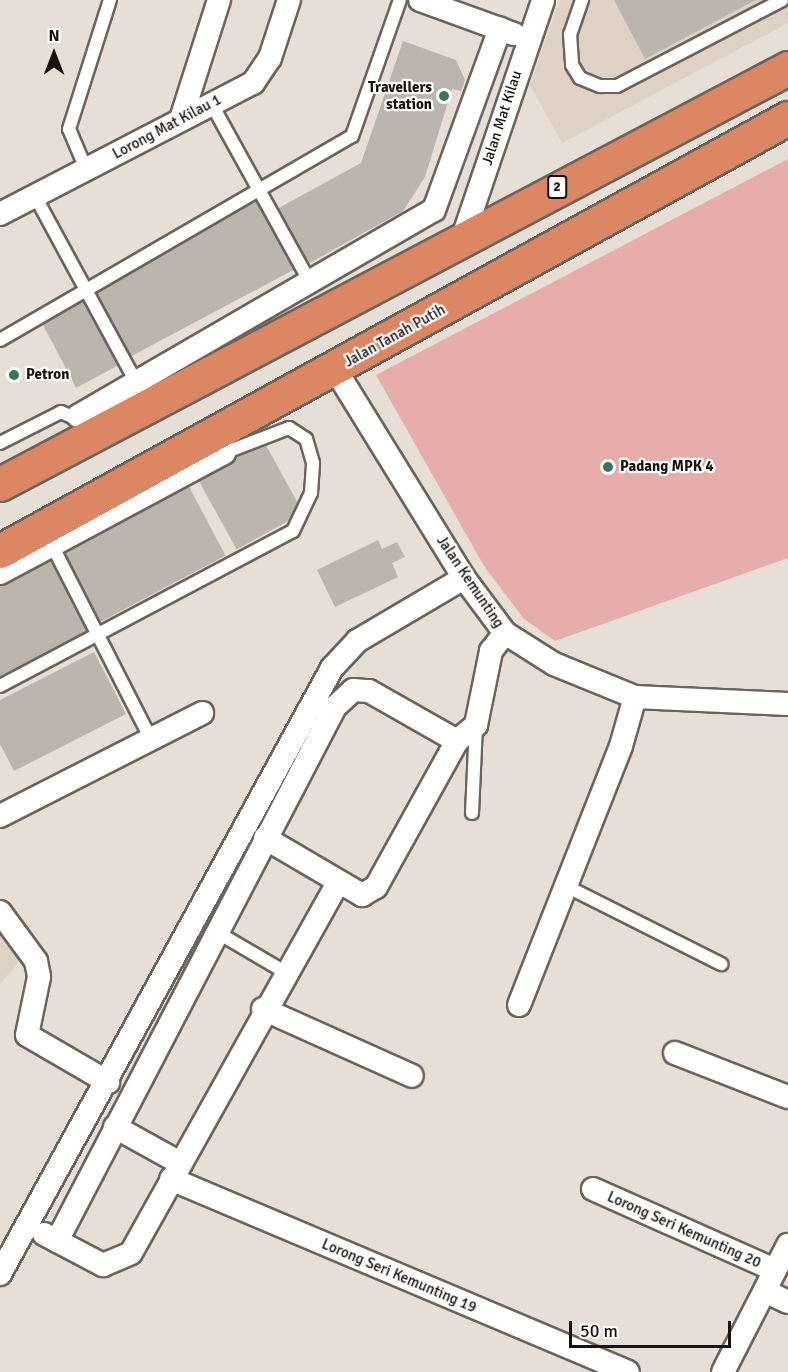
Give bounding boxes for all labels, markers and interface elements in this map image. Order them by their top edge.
north arrow [24,24,84,84]
text: N [48,26,60,46]
street label: Jalan Mat Kilau [478,68,526,168]
place label: Travellers station [368,78,432,113]
marker: Travellers station [437,89,451,103]
street label: Lorong Mat Kilau 1 [110,91,224,163]
road number: 2 [546,176,568,198]
street label: Jalan Tanah Putih [341,301,449,371]
place label: Petron [26,366,69,384]
marker: Petron [7,368,21,382]
place label: Padang MPK 4 [620,458,714,476]
marker: Padang MPK 4 [601,460,615,474]
street label: Jalan Kemunting [432,532,508,632]
street label: Lorong Seri Kemunting 20 [604,1188,764,1272]
street label: Lorong Seri Kemunting 19 [319,1235,479,1317]
scale bar [572,1309,734,1347]
text: 50 m [580,1320,618,1342]

